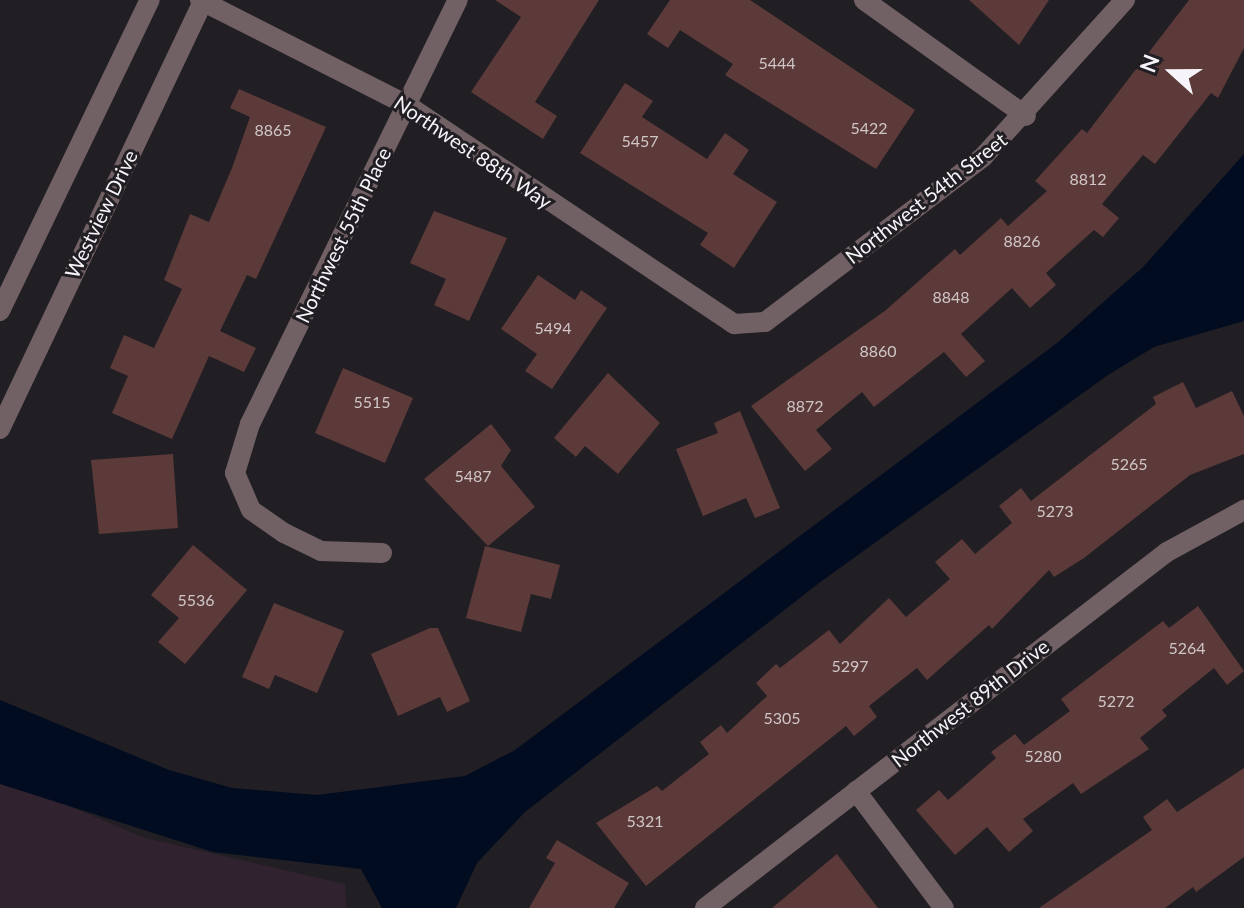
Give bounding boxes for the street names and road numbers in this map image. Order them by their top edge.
street label: Northwest 88th Way [390,90,556,214]
street label: Northwest 54th Street [841,128,1011,268]
street label: Northwest 55th Place [290,143,396,327]
street label: Westview Drive [60,146,142,282]
street label: Northwest 89th Drive [886,634,1054,772]

